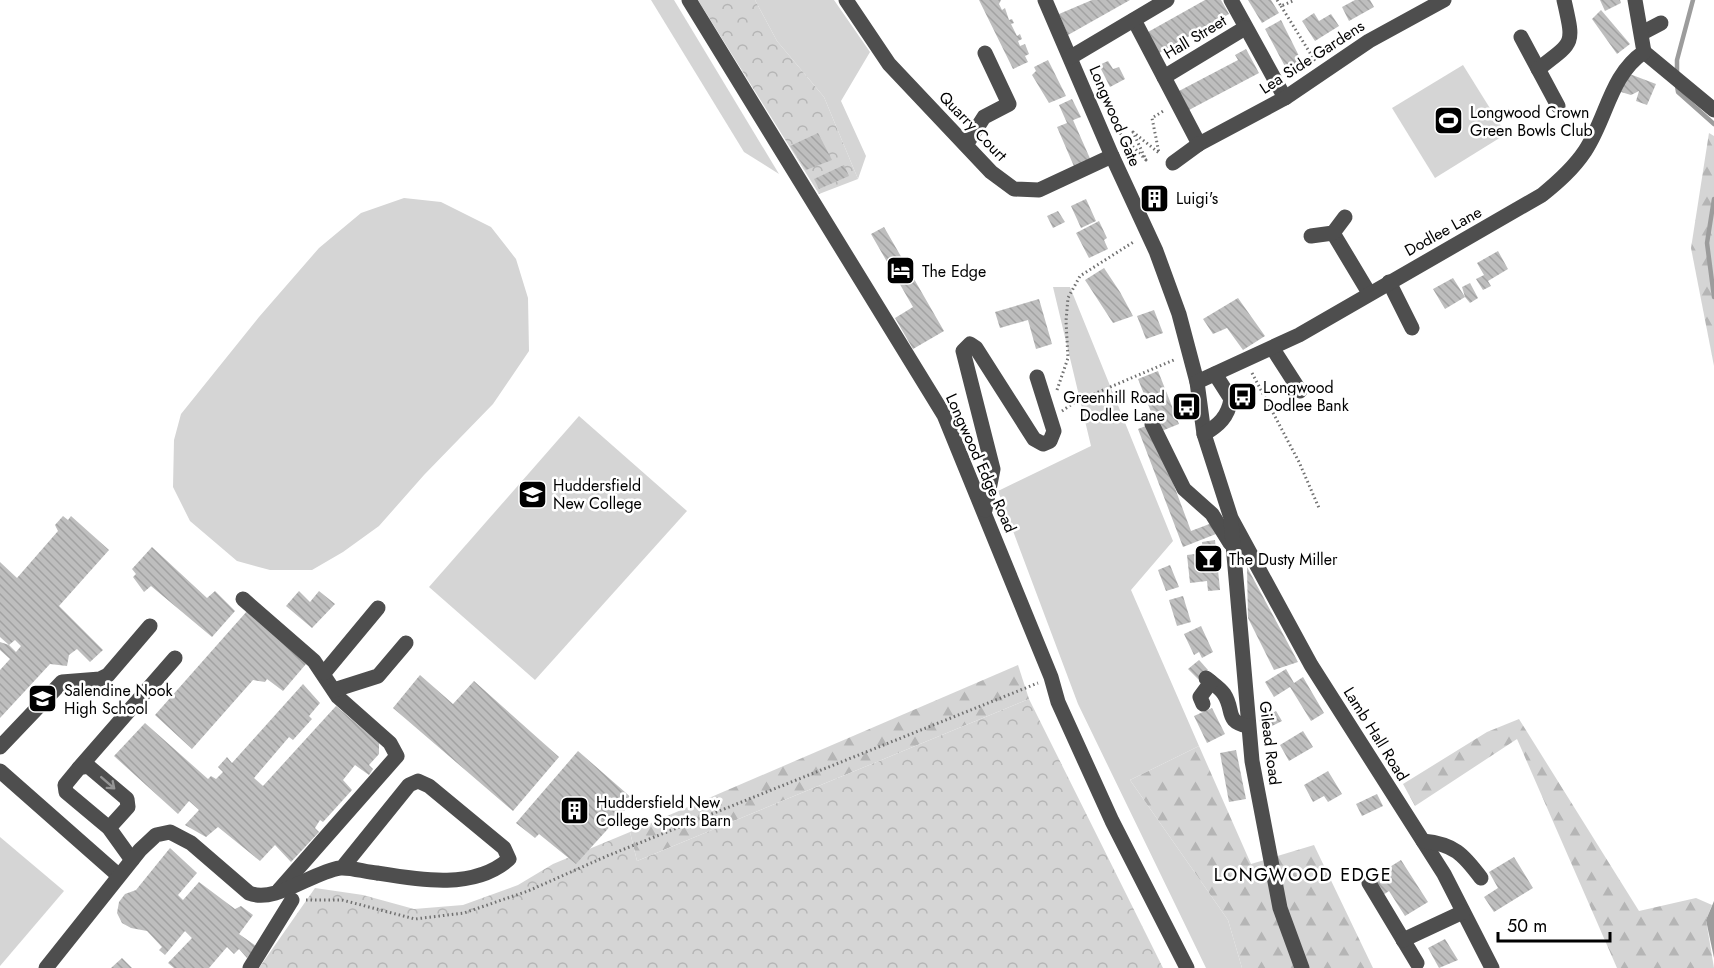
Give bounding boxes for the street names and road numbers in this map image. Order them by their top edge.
street label: Hall Street [1159,9,1231,65]
street label: Lea Side Gardens [1255,14,1369,100]
street label: Longwood Gate [1083,62,1147,170]
street label: Quarry Court [934,86,1012,166]
street label: Dodlee Lane [1400,200,1486,262]
street label: Longwood Edge Road [940,390,1022,536]
street label: Lamb Hall Road [1338,682,1414,786]
street label: Gilead Road [1253,700,1287,786]

